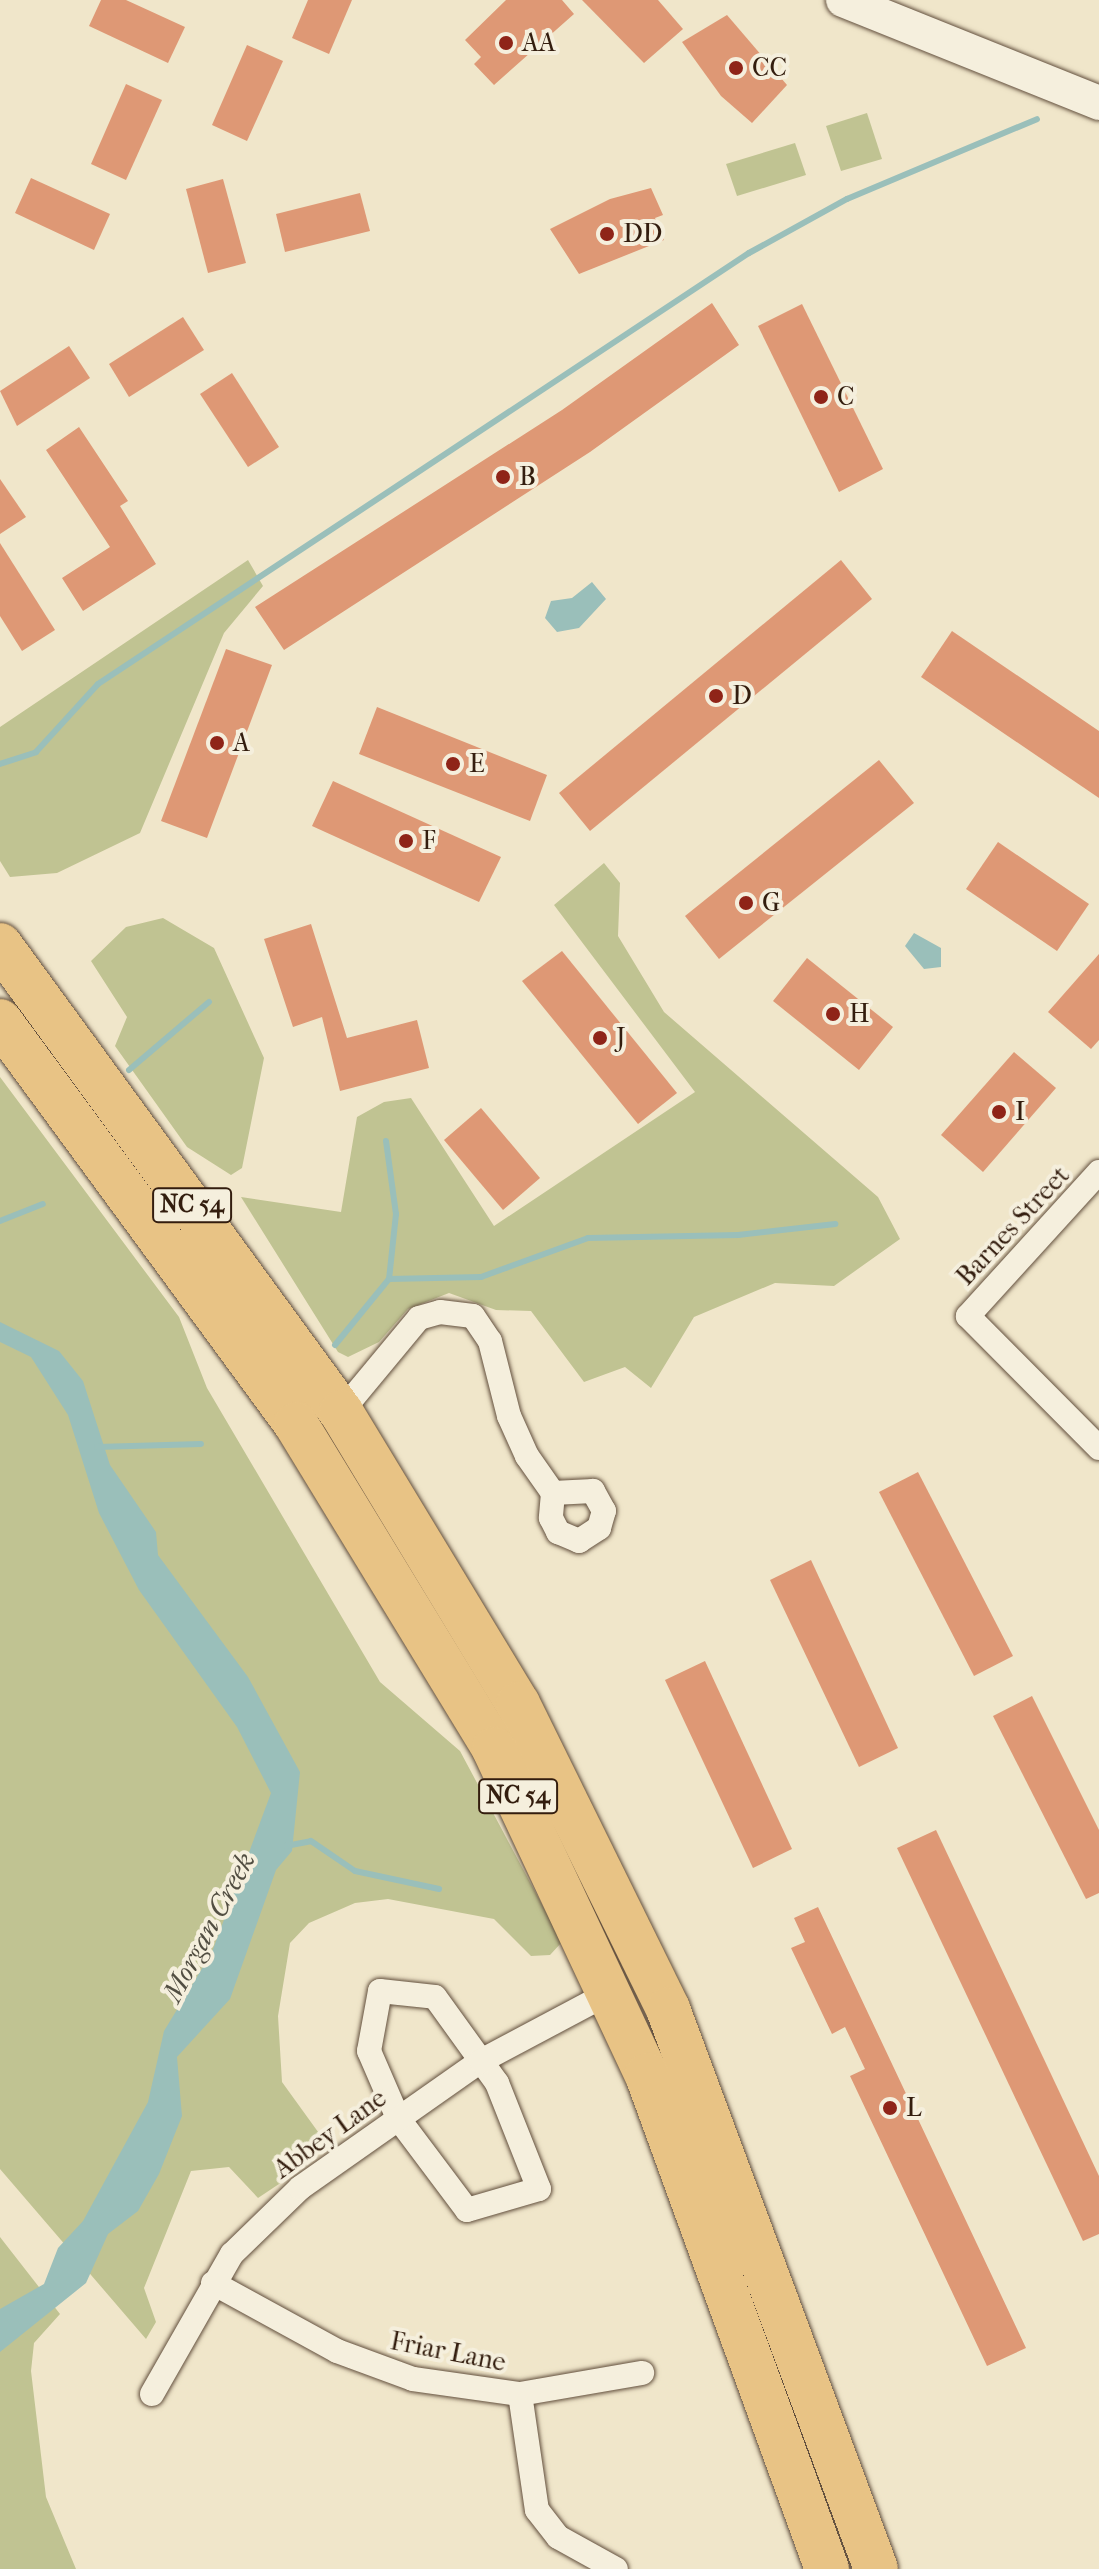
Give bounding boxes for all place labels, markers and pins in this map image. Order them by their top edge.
place label: AA [522,27,556,59]
marker: AA [497,34,515,52]
place label: CC [752,52,787,84]
marker: CC [727,59,745,77]
place label: DD [623,218,662,250]
marker: DD [598,225,616,243]
place label: C [837,381,855,413]
marker: C [812,388,830,406]
place label: B [519,461,536,493]
marker: B [494,468,512,486]
place label: D [732,680,752,712]
marker: D [707,687,725,705]
place label: A [233,727,250,759]
marker: A [208,734,226,752]
place label: E [469,748,485,780]
marker: E [444,755,462,773]
place label: F [422,825,436,857]
marker: F [397,832,415,850]
place label: G [762,887,780,919]
marker: G [737,894,755,912]
place label: H [849,998,870,1030]
marker: H [824,1005,842,1023]
place label: J [616,1022,626,1054]
marker: J [591,1029,609,1047]
place label: I [1015,1096,1025,1128]
marker: I [990,1103,1008,1121]
place label: L [906,2092,922,2124]
marker: L [881,2099,899,2117]

